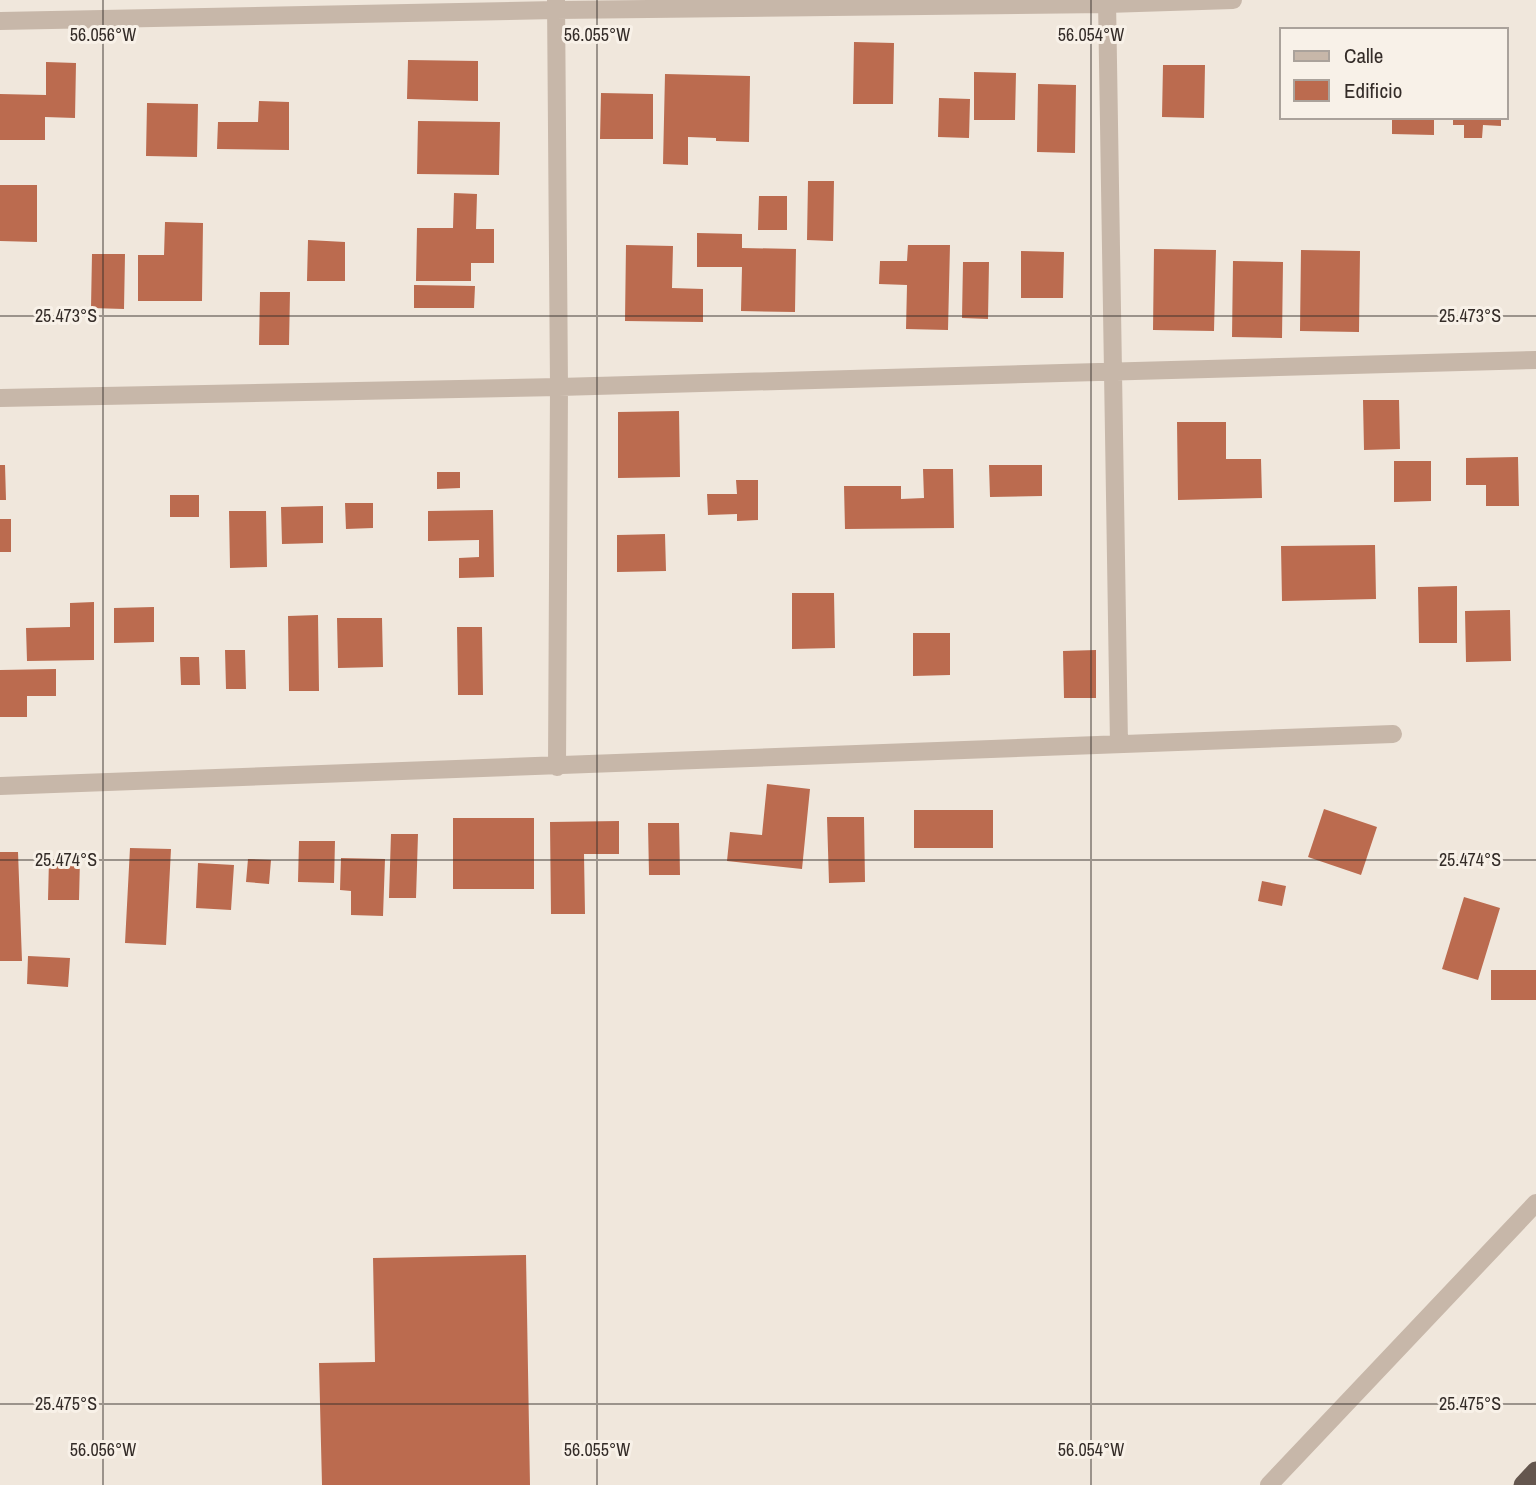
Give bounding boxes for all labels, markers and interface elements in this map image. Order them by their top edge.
text: 56.056°W [70,22,136,47]
text: 56.055°W [564,22,630,47]
text: 56.054°W [1058,22,1124,47]
legend [1280,28,1508,119]
text: Calle [1344,41,1383,70]
text: Edificio [1344,76,1402,105]
text: 25.473°S [35,303,97,328]
text: 25.473°S [1439,303,1501,328]
text: 25.474°S [35,847,97,872]
text: 25.474°S [1439,847,1501,872]
text: 25.475°S [35,1391,97,1416]
text: 25.475°S [1439,1391,1501,1416]
text: 56.056°W [70,1437,136,1462]
text: 56.055°W [564,1437,630,1462]
text: 56.054°W [1058,1437,1124,1462]

